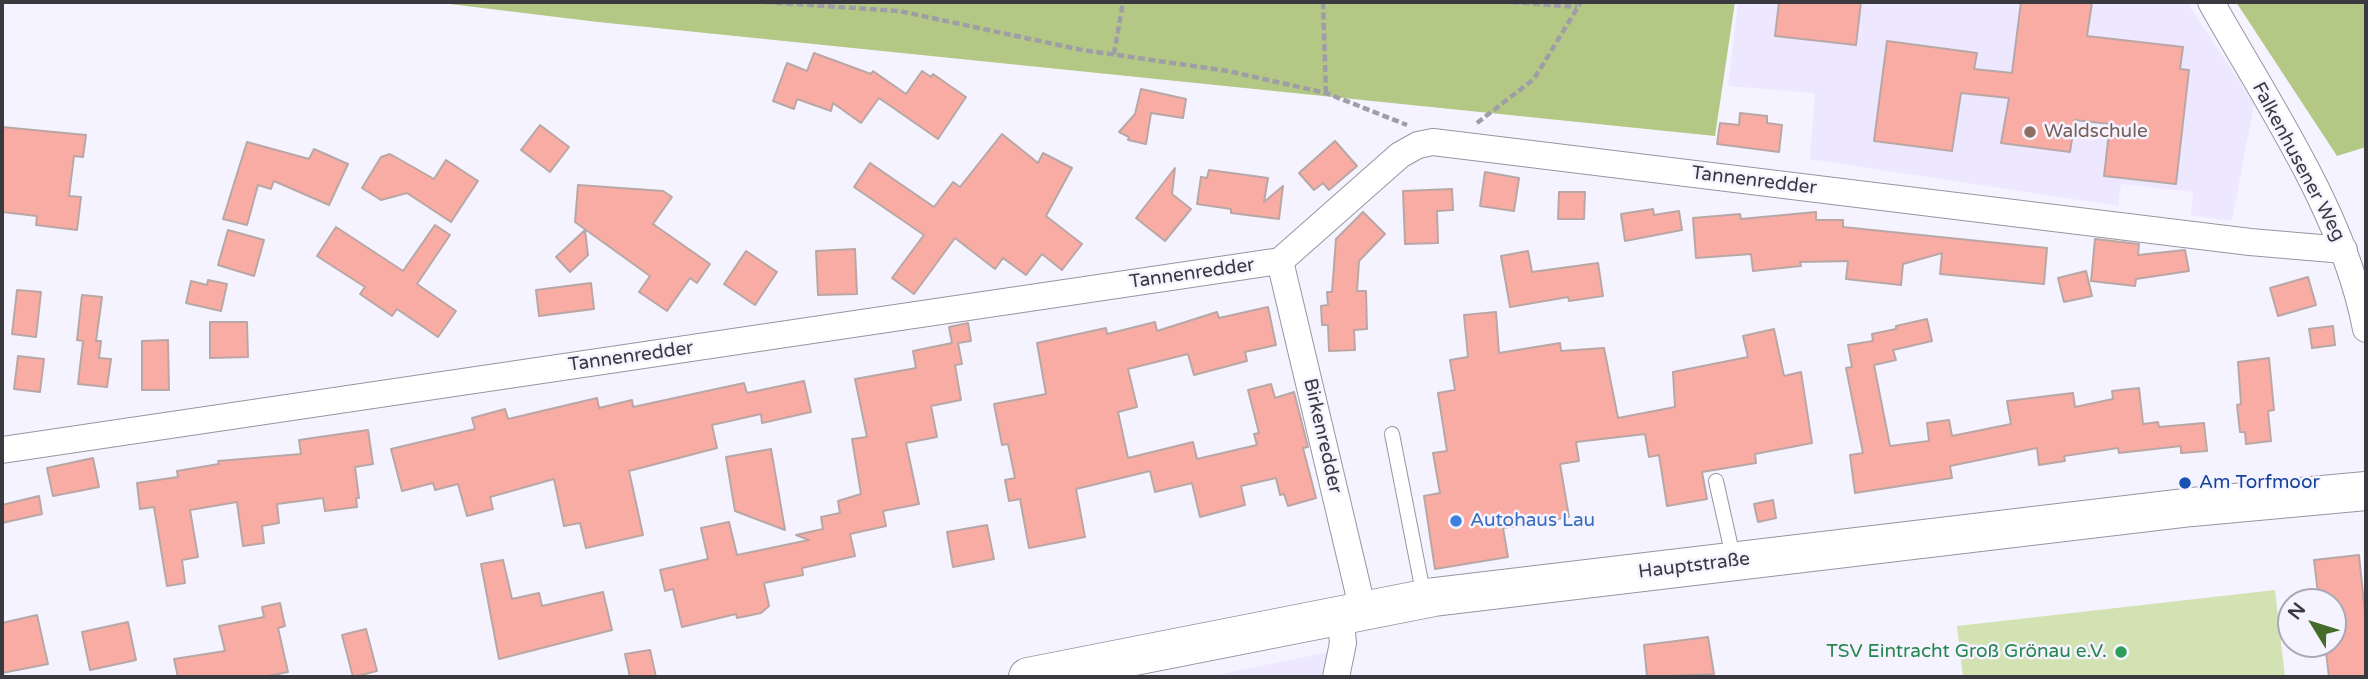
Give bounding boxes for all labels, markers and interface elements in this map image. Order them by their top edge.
street label: Falkenhusener Weg [2246,79,2350,245]
place label: Waldschule [2044,121,2148,143]
marker: Waldschule [2022,124,2038,140]
street label: Tannenredder [1690,162,1818,200]
street label: Tannenredder [1128,254,1256,294]
street label: Tannenredder [567,337,695,377]
street label: Birkenredder [1298,376,1346,496]
place label: Am Torfmoor [2199,472,2320,494]
marker: Am Torfmoor [2177,475,2193,491]
place label: Autohaus Lau [1470,510,1595,532]
marker: Autohaus Lau [1448,513,1464,529]
street label: Hauptstraße [1637,548,1751,584]
north arrow [2277,588,2347,658]
text: N [2284,599,2310,624]
place label: TSV Eintracht Groß Grönau e.V. [1826,641,2107,663]
marker: TSV Eintracht Groß Grönau e.V. [2113,644,2129,660]

